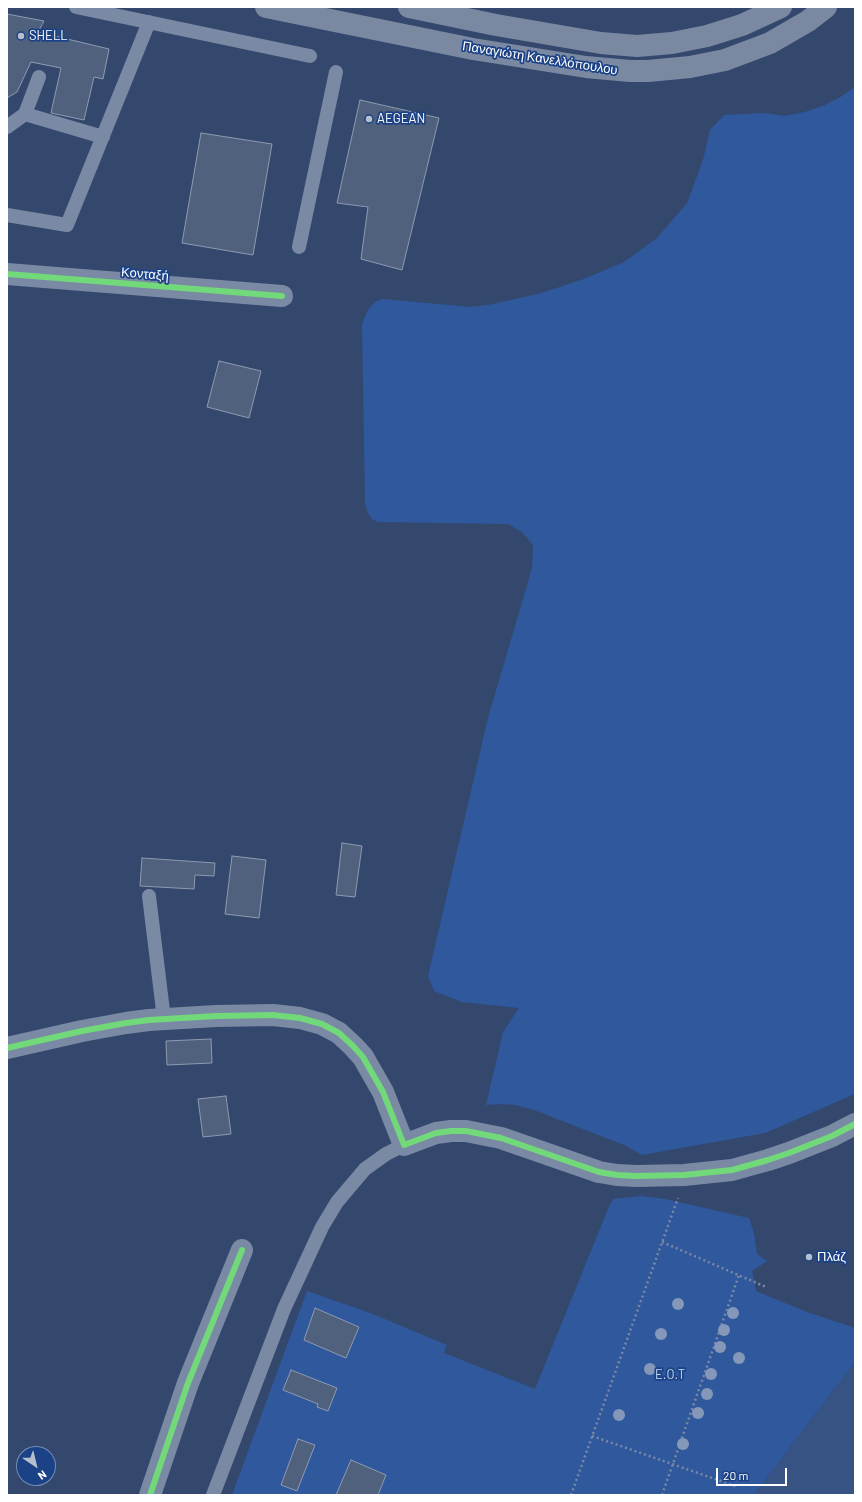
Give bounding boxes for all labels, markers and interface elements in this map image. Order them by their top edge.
place label: SHELL [29,28,68,44]
marker: SHELL [16,31,26,41]
street label: Παναγιώτη Κανελλόπουλου [461,38,619,78]
place label: AEGEAN [377,111,425,127]
marker: AEGEAN [364,114,374,124]
street label: Κονταξή [121,264,169,284]
place label: Πλάζ [817,1249,846,1265]
marker: Πλάζ [804,1252,814,1262]
park label: E.O.T [655,1367,685,1383]
north arrow [16,1446,56,1486]
scale bar [718,1460,789,1486]
text: N [36,1468,49,1483]
text: 20 m [723,1468,749,1482]

